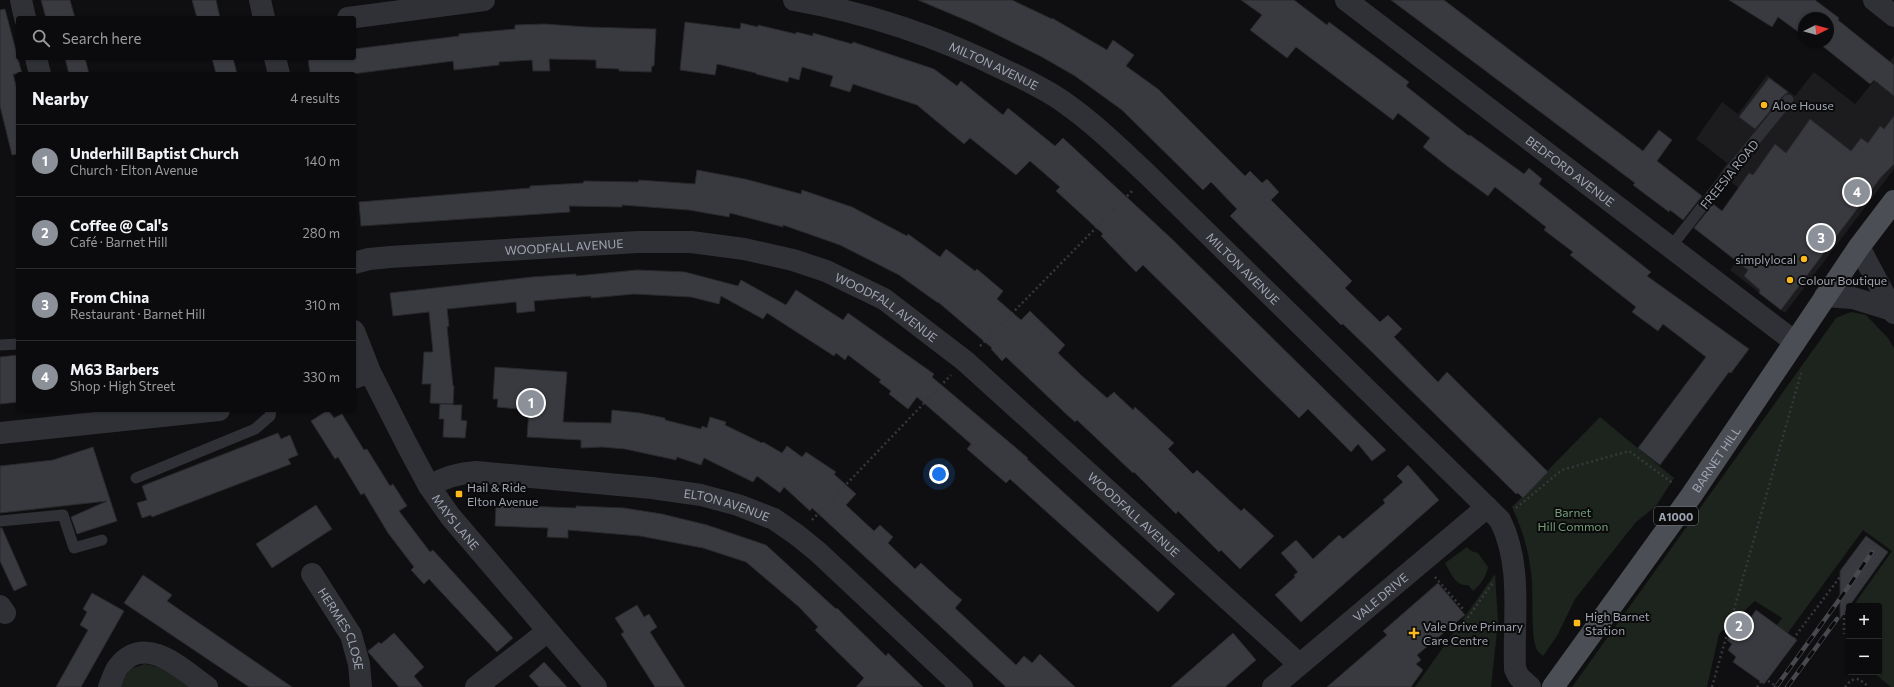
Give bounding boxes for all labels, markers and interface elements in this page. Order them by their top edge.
north arrow [1798,12,1834,48]
search box [16,16,356,60]
icon: search [30,27,52,49]
text: Search here [62,29,141,47]
street label: MILTON AVENUE [947,39,1041,92]
text: Nearby [32,88,89,109]
text: 4 results [290,90,340,106]
place label: Aloe House [1772,98,1834,112]
marker: Aloe House [1759,100,1769,110]
street label: BEDFORD AVENUE [1523,133,1617,209]
street label: FREESIA ROAD [1697,137,1761,211]
text: Underhill Baptist Church [70,144,239,162]
text: 1 [42,153,48,169]
text: 140 m [304,153,340,169]
text: Church · Elton Avenue [70,162,198,178]
pin: 4 [1844,177,1870,207]
text: Coffee @ Cal's [70,216,168,234]
pin: 3 [1808,223,1834,253]
text: 2 [41,225,49,241]
text: 280 m [303,225,340,241]
street label: MILTON AVENUE [1204,229,1283,307]
text: Café · Barnet Hill [70,234,168,250]
street label: WOODFALL AVENUE [504,236,624,257]
place label: simplylocal [1735,252,1796,266]
marker: simplylocal [1799,254,1809,264]
street label: WOODFALL AVENUE [833,269,940,344]
place label: Colour Boutique [1798,273,1887,287]
marker: Colour Boutique [1785,275,1795,285]
text: From China [70,288,149,306]
text: 3 [41,297,49,313]
text: 310 m [305,297,340,313]
text: Restaurant · Barnet Hill [70,306,205,322]
text: M63 Barbers [70,360,159,378]
text: 4 [41,369,49,385]
text: 330 m [303,369,340,385]
text: Shop · High Street [70,378,175,394]
pin: 1 [518,388,544,418]
street label: BARNET HILL [1689,424,1743,495]
your location [929,464,949,484]
street label: WOODFALL AVENUE [1085,469,1183,559]
place label: Hail & Ride Elton Avenue [467,480,538,508]
street label: ELTON AVENUE [683,486,772,524]
marker: Hail & Ride Elton Avenue [454,489,464,499]
street label: MAYS LANE [430,491,482,552]
park label: Barnet Hill Common [1538,505,1608,533]
road number: A1000 [1654,507,1698,525]
street label: VALE DRIVE [1350,570,1411,624]
street label: HERMES CLOSE [316,585,366,671]
map controls [1846,603,1882,675]
button: + [1846,603,1882,639]
place label: High Barnet Station [1585,609,1650,637]
pin: 2 [1726,611,1752,641]
marker: High Barnet Station [1572,618,1582,628]
place label: Vale Drive Primary Care Centre [1423,619,1523,647]
marker: Vale Drive Primary Care Centre [1408,627,1420,639]
button: − [1846,639,1882,675]

